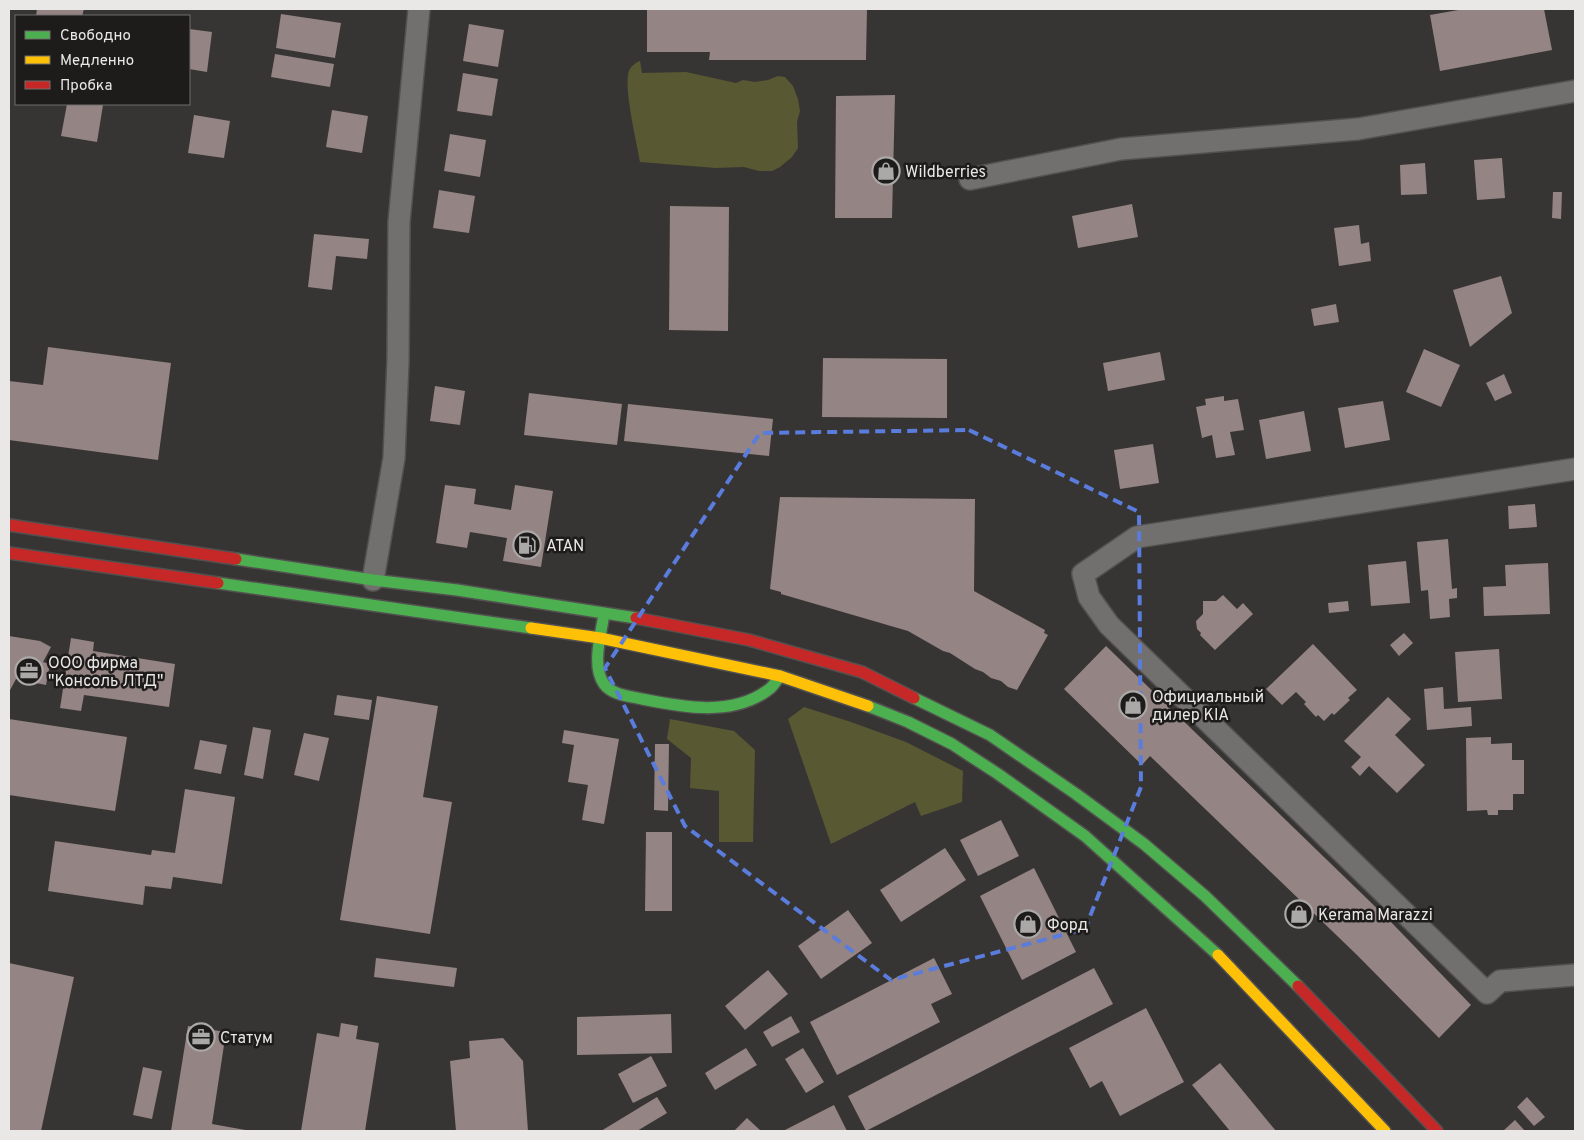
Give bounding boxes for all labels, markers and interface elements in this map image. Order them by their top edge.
legend [15,15,190,105]
text: Свободно [60,27,131,46]
text: Медленно [60,52,134,71]
text: Пробка [60,77,112,96]
shop icon: Wildberries [871,156,901,186]
place label: Wildberries [905,163,986,183]
fuel station icon: ATAN [512,530,542,560]
place label: ATAN [546,537,584,557]
place label: ООО фирма "Консоль ЛТД" [48,654,164,692]
office icon: ООО фирма "Консоль ЛТД" [14,656,44,686]
place label: Официальный дилер KIA [1152,688,1264,726]
shop icon: Официальный дилер KIA [1118,690,1148,720]
shop icon: Kerama Marazzi [1284,899,1314,929]
place label: Kerama Marazzi [1318,906,1433,926]
shop icon: Форд [1013,909,1043,939]
place label: Форд [1047,916,1088,936]
office icon: Статум [186,1022,216,1052]
place label: Статум [220,1029,273,1049]

